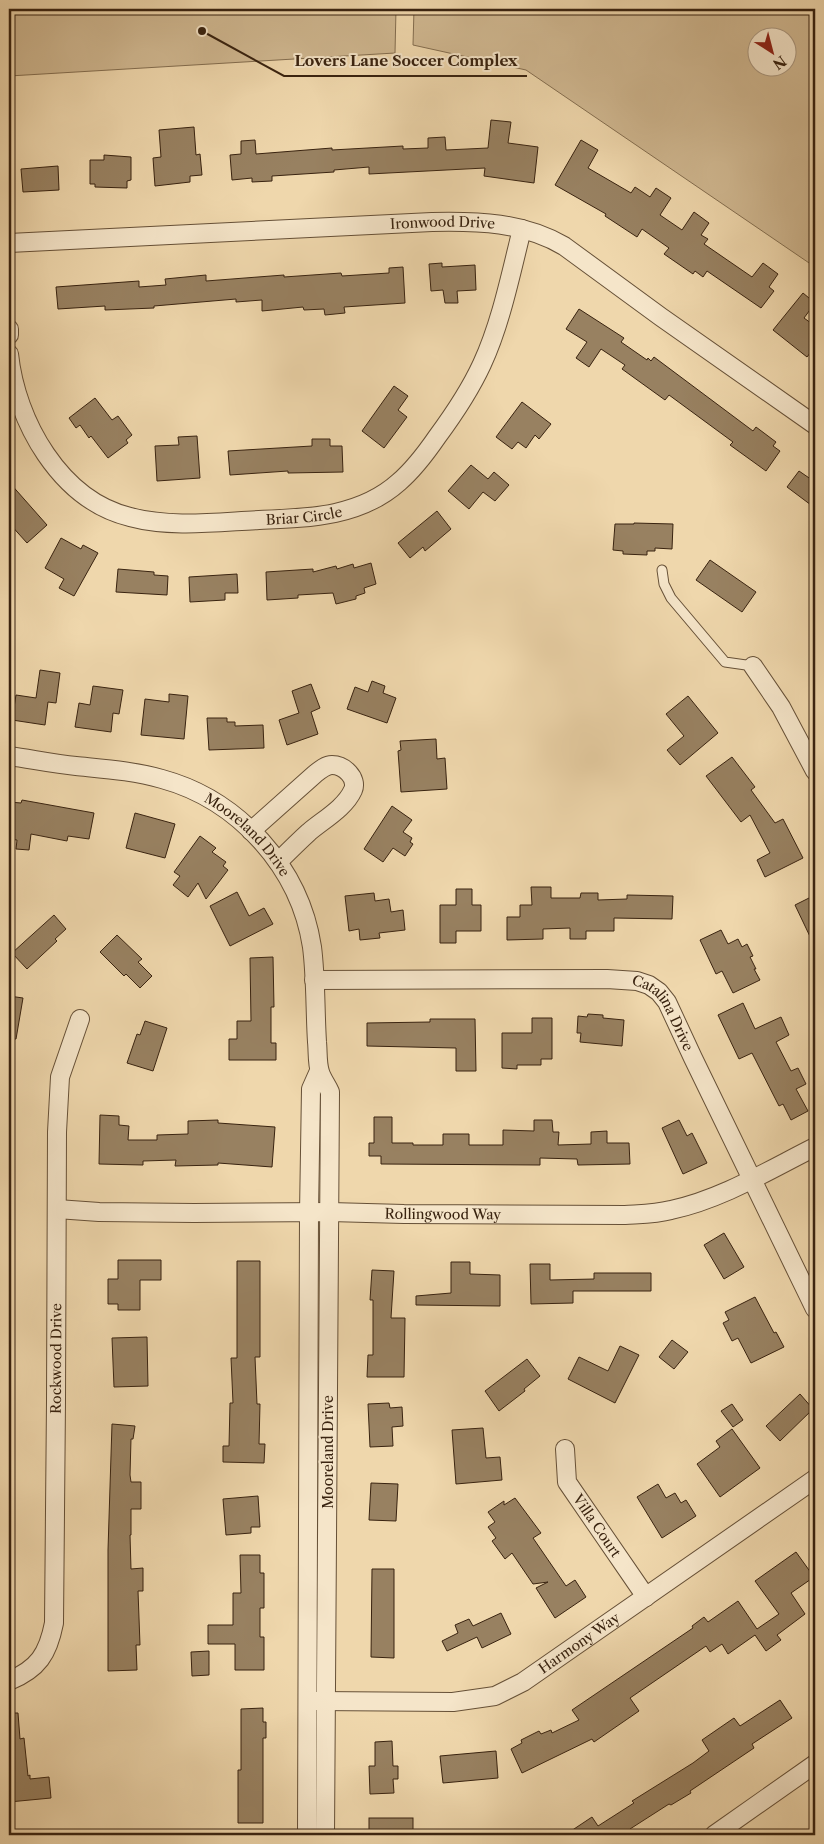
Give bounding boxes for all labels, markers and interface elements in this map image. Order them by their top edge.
north arrow [746,28,796,78]
callout: Lovers Lane Soccer Complex [284,46,527,76]
text: Lovers Lane Soccer Complex [294,51,518,70]
text: N [769,52,790,73]
street label: Ironwood Drive [390,213,496,233]
street label: Briar Circle [265,503,344,529]
street label: Mooreland Drive [201,789,294,880]
street label: Catalina Drive [630,971,697,1054]
street label: Rollingwood Way [384,1204,501,1223]
street label: Rockwood Drive [47,1303,65,1414]
street label: Mooreland Drive [319,1395,337,1509]
street label: Villa Court [568,1490,625,1561]
street label: Harmony Way [535,1608,623,1677]

